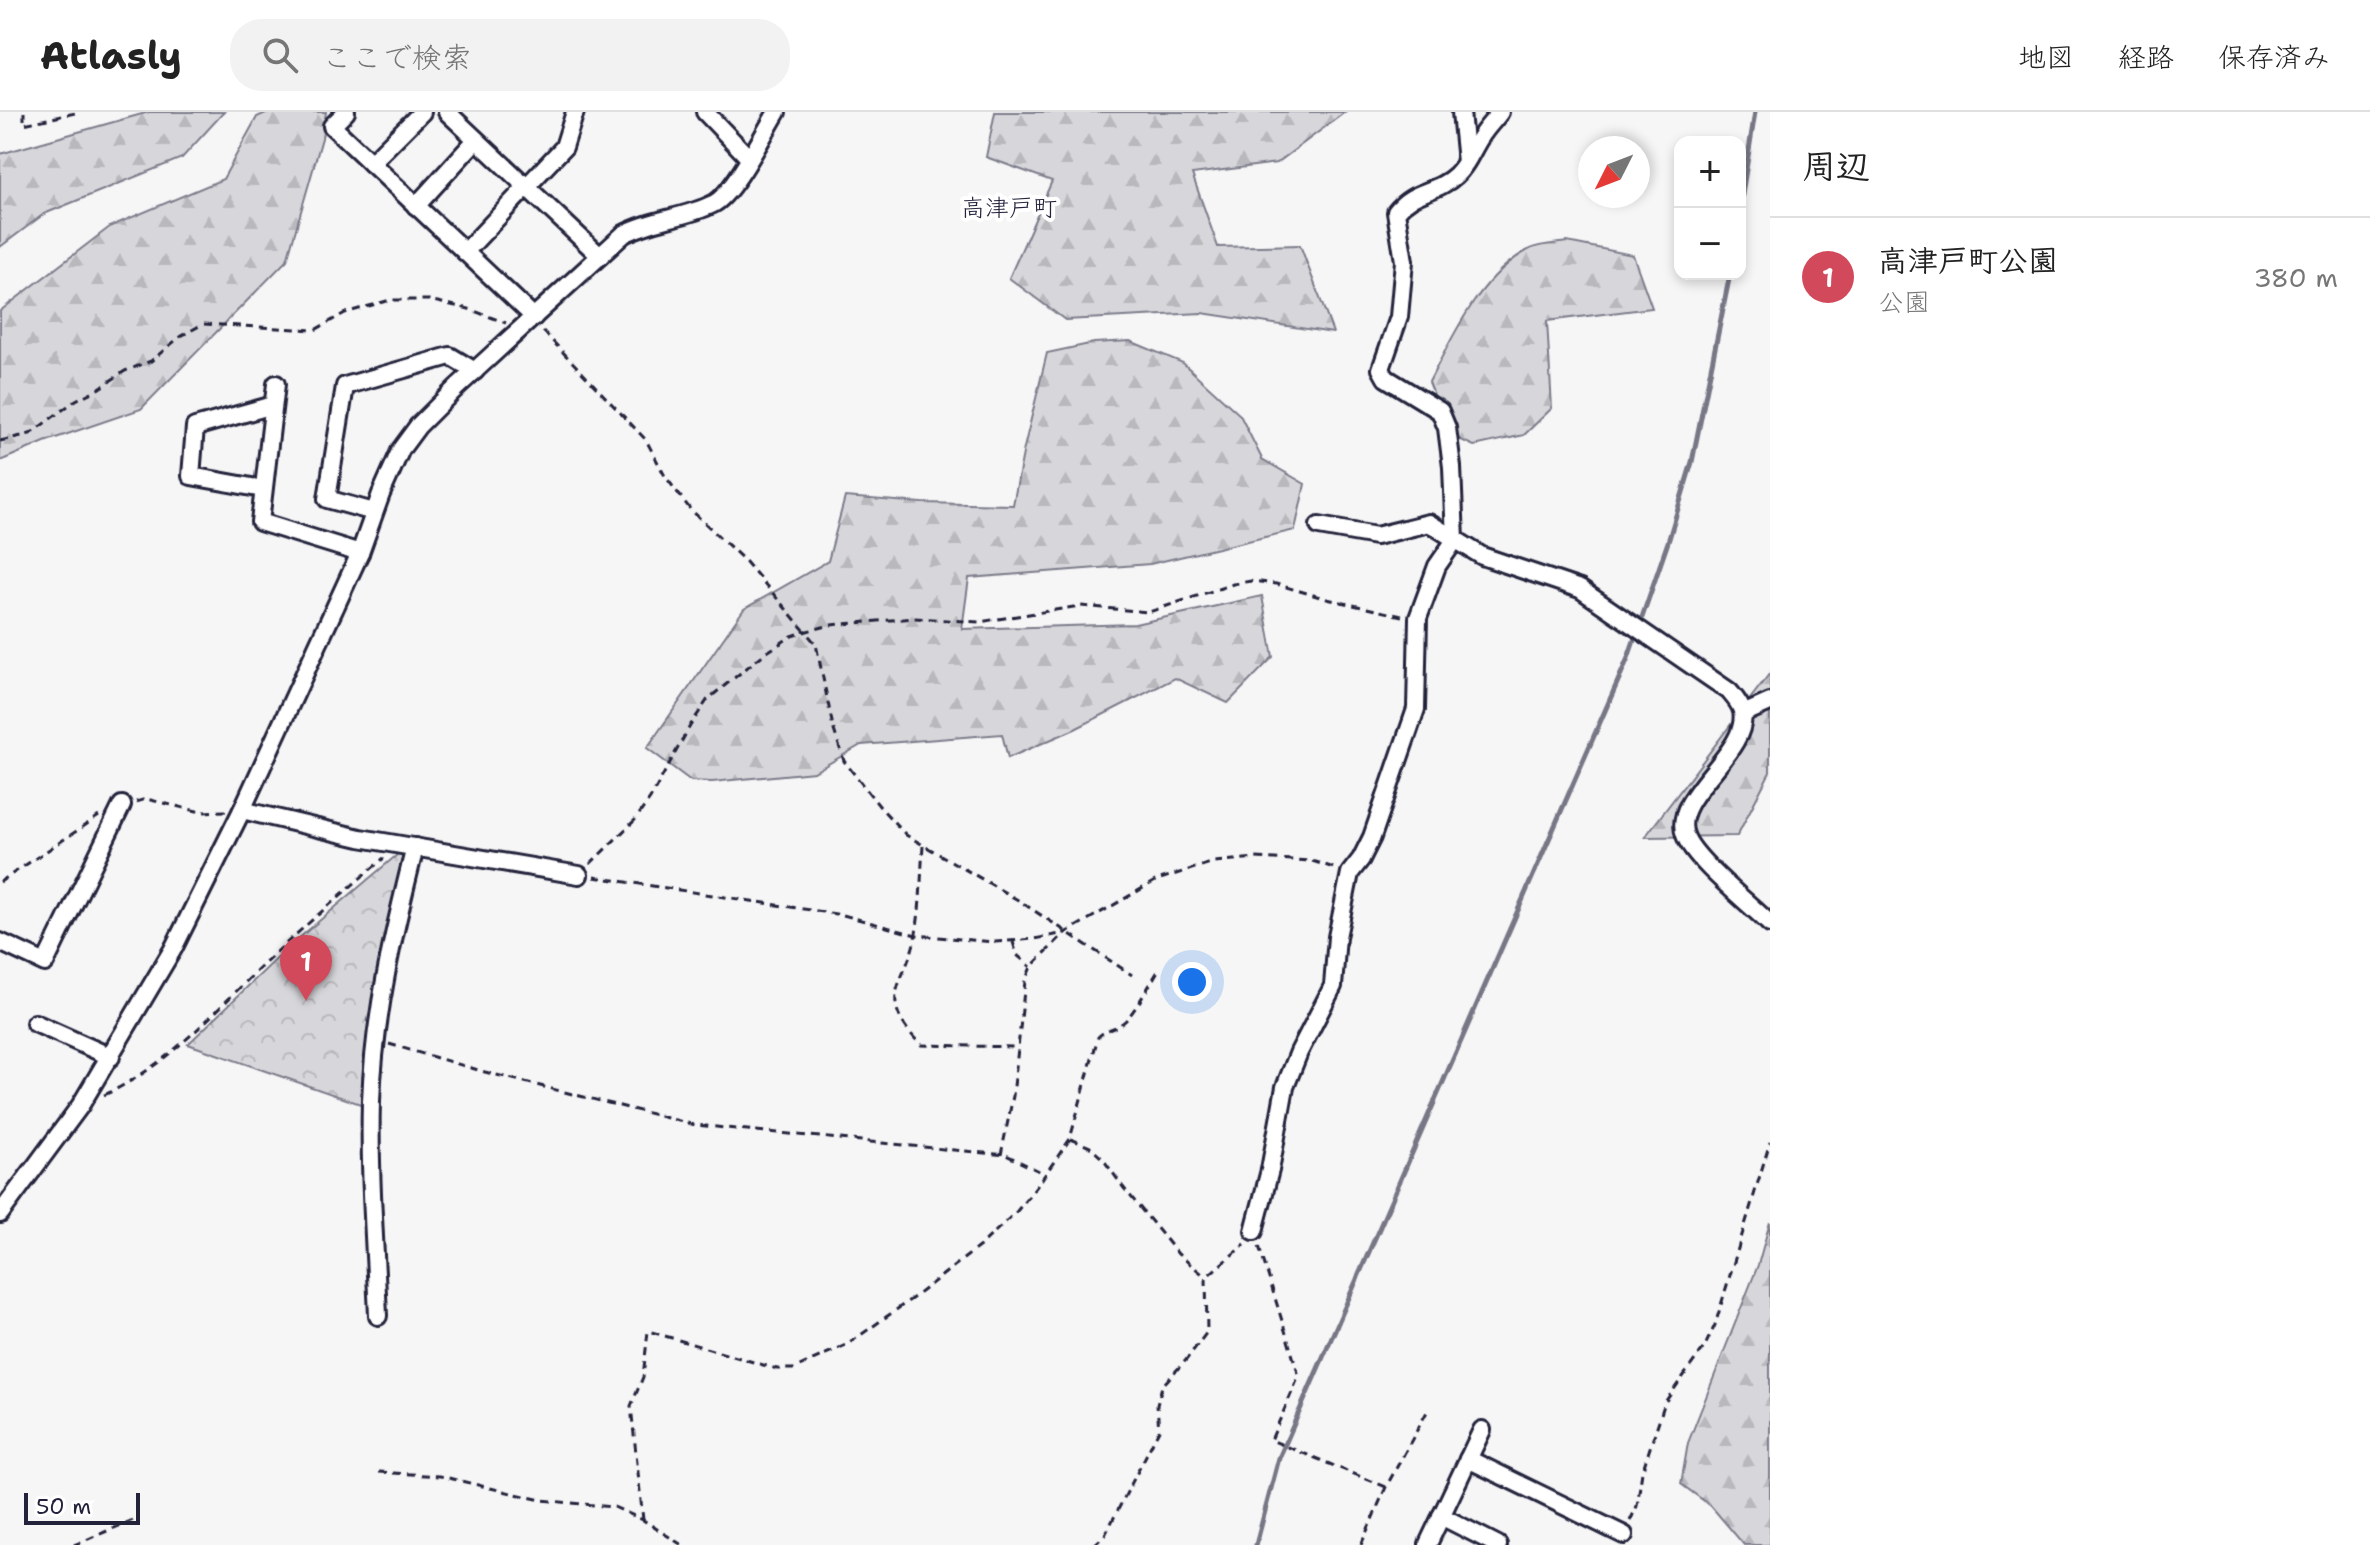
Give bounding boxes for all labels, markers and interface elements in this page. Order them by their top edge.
search box [230,19,790,91]
text: Atlasly [40,30,182,81]
icon: search [258,33,302,77]
text: ここで検索 [322,37,472,78]
text: 地図 [2018,38,2074,76]
text: 経路 [2118,38,2174,76]
text: 保存済み [2218,38,2330,76]
north arrow [1578,136,1650,208]
map controls [1674,136,1746,280]
button: + [1674,136,1746,208]
text: 周辺 [1802,143,1870,189]
district label: 高津戸町 [961,192,1057,224]
button: − [1674,208,1746,280]
text: 高津戸町公園 [1878,240,2058,281]
text: 1 [1822,260,1834,295]
text: 380 m [2253,260,2338,295]
text: 公園 [1878,284,1930,319]
pin: 1 [280,935,332,1001]
your location [1172,962,1212,1002]
scale bar [24,1489,140,1525]
text: 50 m [36,1492,91,1521]

